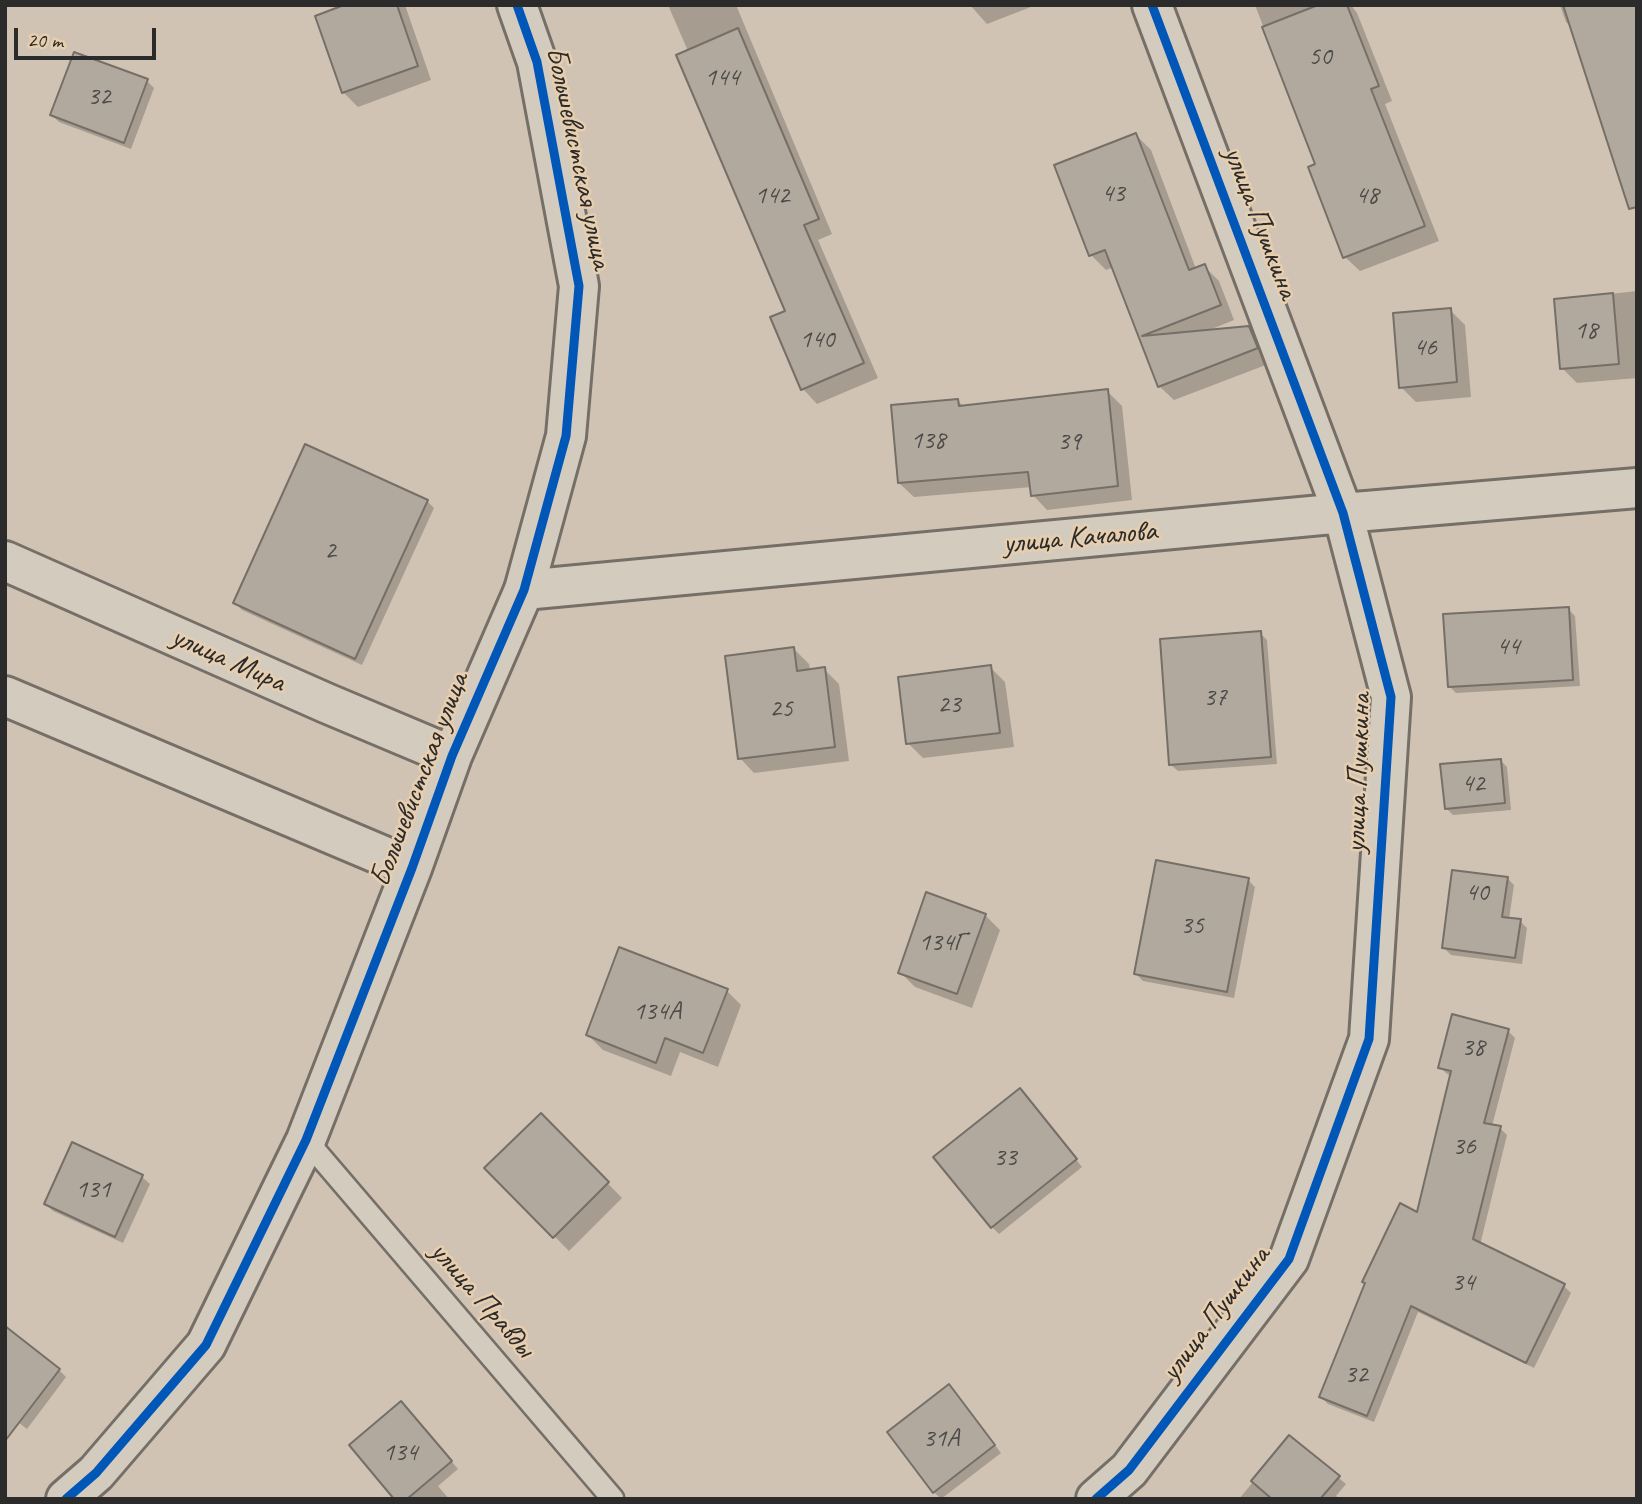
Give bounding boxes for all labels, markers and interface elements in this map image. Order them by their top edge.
scale bar [18,14,159,58]
text: 20 m [27,27,63,53]
house number: 50 [1308,41,1332,73]
street label: Большевистская улица [537,44,619,272]
house number: 144 [704,62,740,94]
house number: 32 [87,81,111,113]
street label: улица Пушкина [1215,142,1305,304]
house number: 43 [1101,178,1125,210]
house number: 142 [754,180,790,212]
house number: 48 [1355,180,1379,212]
house number: 18 [1574,315,1598,347]
house number: 140 [799,324,835,356]
house number: 46 [1413,332,1437,364]
house number: 138 [910,425,946,457]
house number: 39 [1057,426,1081,458]
street label: улица Качалова [1001,513,1159,563]
house number: 2 [324,535,336,567]
street label: улица Мира [166,619,290,701]
house number: 44 [1496,631,1520,663]
street label: Большевистская улица [363,668,477,892]
house number: 37 [1203,682,1227,714]
house number: 23 [937,689,961,721]
street label: улица Пушкина [1338,692,1380,854]
house number: 25 [769,693,793,725]
house number: 42 [1461,768,1485,800]
house number: 40 [1465,877,1489,909]
house number: 35 [1180,910,1204,942]
house number: 134Г [918,927,966,959]
house number: 134А [633,996,681,1028]
house number: 38 [1461,1032,1485,1064]
house number: 36 [1452,1131,1476,1163]
house number: 33 [993,1142,1017,1174]
house number: 131 [75,1174,111,1206]
street label: улица Правды [422,1235,542,1365]
street label: улица Пушкина [1154,1239,1278,1389]
house number: 34 [1451,1267,1475,1299]
house number: 32 [1344,1359,1368,1391]
house number: 31А [923,1423,959,1455]
house number: 134 [382,1437,418,1469]

